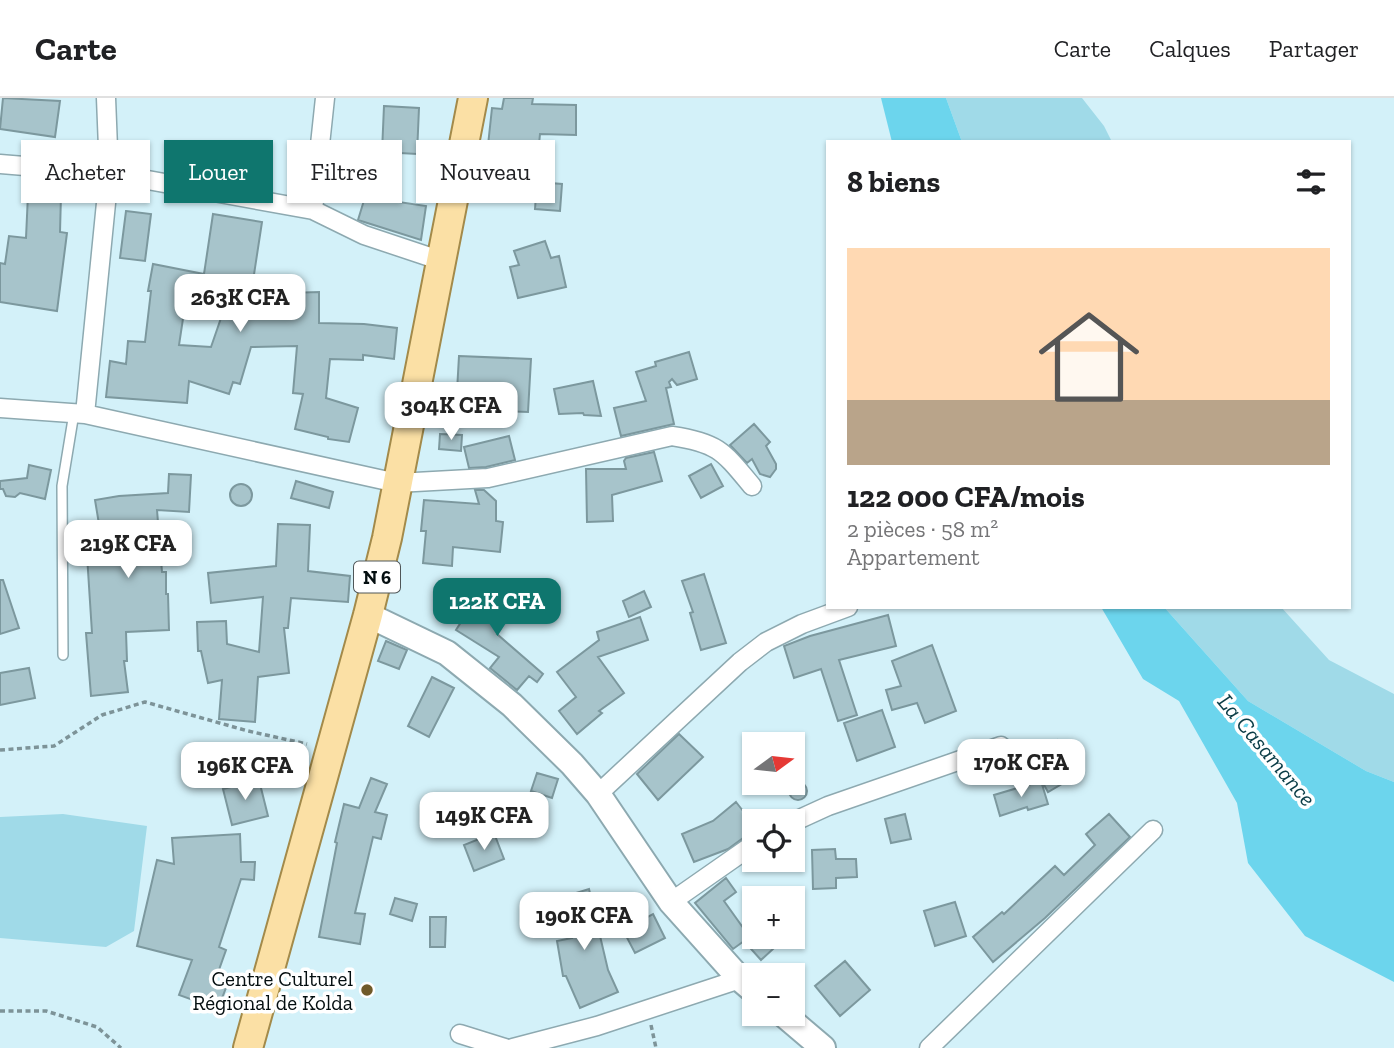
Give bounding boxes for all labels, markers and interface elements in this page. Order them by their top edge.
text: Carte [35,29,117,68]
text: Carte [1054,34,1111,63]
text: Calques [1149,34,1231,63]
text: Partager [1269,34,1359,63]
chip: Acheter [21,140,150,203]
chip: Louer [164,140,273,203]
chip: Filtres [287,140,402,203]
chip: Nouveau [416,140,555,203]
icon: filters [1292,163,1330,201]
text: 8 biens [847,164,940,200]
pin: 263K CFA [168,274,312,334]
text: 263K CFA [190,283,290,311]
icon: home [1026,294,1152,420]
pin: 304K CFA [379,382,523,442]
text: 304K CFA [401,391,501,419]
text: 122 000 CFA/mois [847,479,1085,515]
text: 2 pièces · 58 m² [847,515,998,543]
pin: 219K CFA [56,520,200,580]
text: 219K CFA [80,529,176,557]
text: Appartement [847,543,980,571]
road number: N 6 [354,562,400,592]
pin: 122K CFA [425,578,569,638]
text: 122K CFA [449,587,545,615]
water label: La Casamance [1212,688,1322,812]
north arrow [742,732,805,794]
map controls [742,732,805,1026]
pin: 170K CFA [949,740,1093,799]
pin: 196K CFA [173,742,317,802]
text: 170K CFA [973,748,1069,776]
text: 196K CFA [197,751,293,779]
pin: 149K CFA [412,792,556,852]
text: 149K CFA [436,801,532,829]
button: locate [742,809,805,872]
button: + [742,886,805,949]
pin: 190K CFA [512,892,656,952]
text: 190K CFA [536,901,633,929]
button: − [742,963,805,1026]
place label: Centre Culturel Régional de Kolda [192,966,353,1015]
marker: Centre Culturel Régional de Kolda [359,982,375,998]

